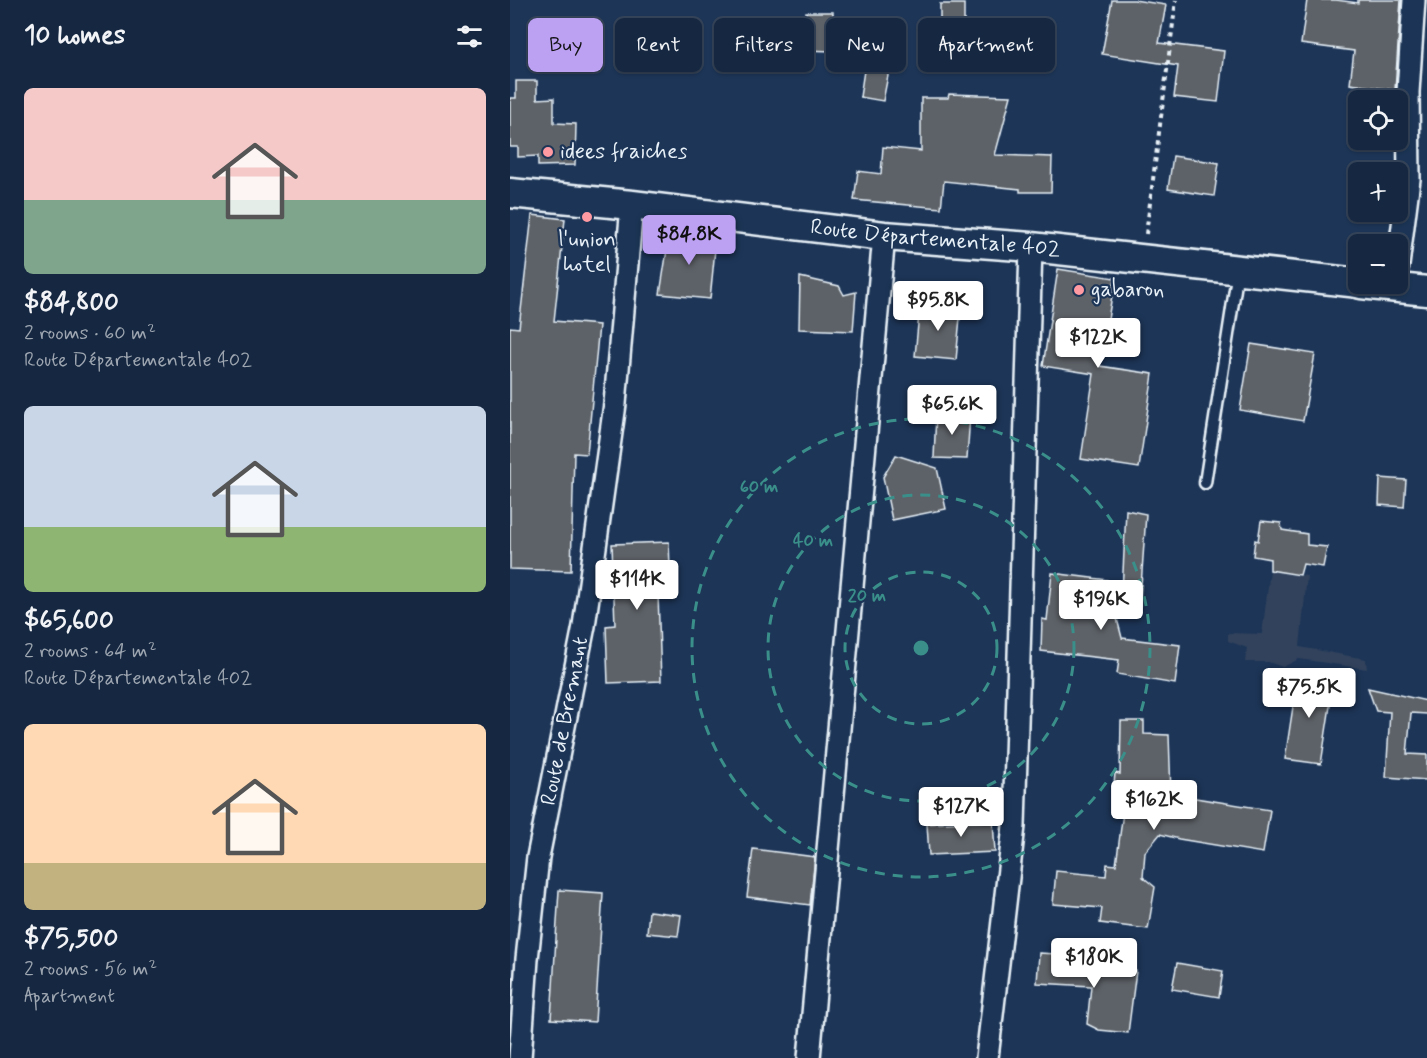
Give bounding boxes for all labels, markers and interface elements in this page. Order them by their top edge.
chip: Buy [528,18,603,72]
chip: Rent [615,18,702,72]
chip: Filters [714,18,814,72]
chip: New [826,18,906,72]
chip: Apartment [918,18,1055,72]
text: 10 homes [24,19,125,53]
icon: filters [453,20,486,53]
map controls [1348,90,1408,294]
button: locate [1348,90,1408,150]
icon: home [201,127,309,235]
place label: idees fraiches [560,138,688,166]
marker: idees fraiches [541,145,555,159]
button: + [1348,162,1408,222]
marker: l'union hotel [580,210,594,224]
street label: Route Départementale 402 [809,213,1062,264]
pin: $84.8K [640,215,738,266]
text: $84.8K [657,221,721,248]
place label: l'union hotel [558,226,616,279]
button: − [1348,234,1408,294]
place label: gabaron [1091,276,1164,305]
pin: $95.8K [889,281,987,332]
marker: gabaron [1072,283,1086,297]
text: $84,800 [24,286,119,320]
text: $95.8K [907,287,969,314]
pin: $122K [1056,318,1140,369]
text: 2 rooms · 60 m² [24,320,156,347]
text: $122K [1069,324,1127,351]
text: Route Départementale 402 [24,347,252,374]
pin: $65.6K [903,385,1001,436]
text: $65.6K [921,391,983,418]
icon: home [201,445,309,553]
text: 60 m [740,475,778,499]
text: 40 m [793,529,833,553]
pin: $114K [595,560,679,611]
text: $114K [609,566,665,593]
pin: $196K [1059,580,1143,631]
text: 20 m [848,584,886,608]
text: $196K [1073,586,1129,613]
text: $65,600 [24,604,114,638]
street label: Route de Bremant [535,634,595,808]
text: 2 rooms · 64 m² [24,638,157,665]
centre of rings [911,638,931,658]
text: Route Départementale 402 [24,665,252,692]
pin: $75.5K [1260,668,1358,719]
text: $75.5K [1277,674,1341,701]
icon: home [201,763,309,871]
pin: $162K [1112,780,1196,831]
text: $162K [1125,786,1183,813]
pin: $127K [919,787,1003,838]
text: $127K [933,793,989,820]
text: $75,500 [24,922,118,956]
pin: $180K [1052,938,1136,989]
text: $180K [1065,944,1123,971]
text: 2 rooms · 56 m² [24,956,157,983]
text: Apartment [24,983,115,1010]

